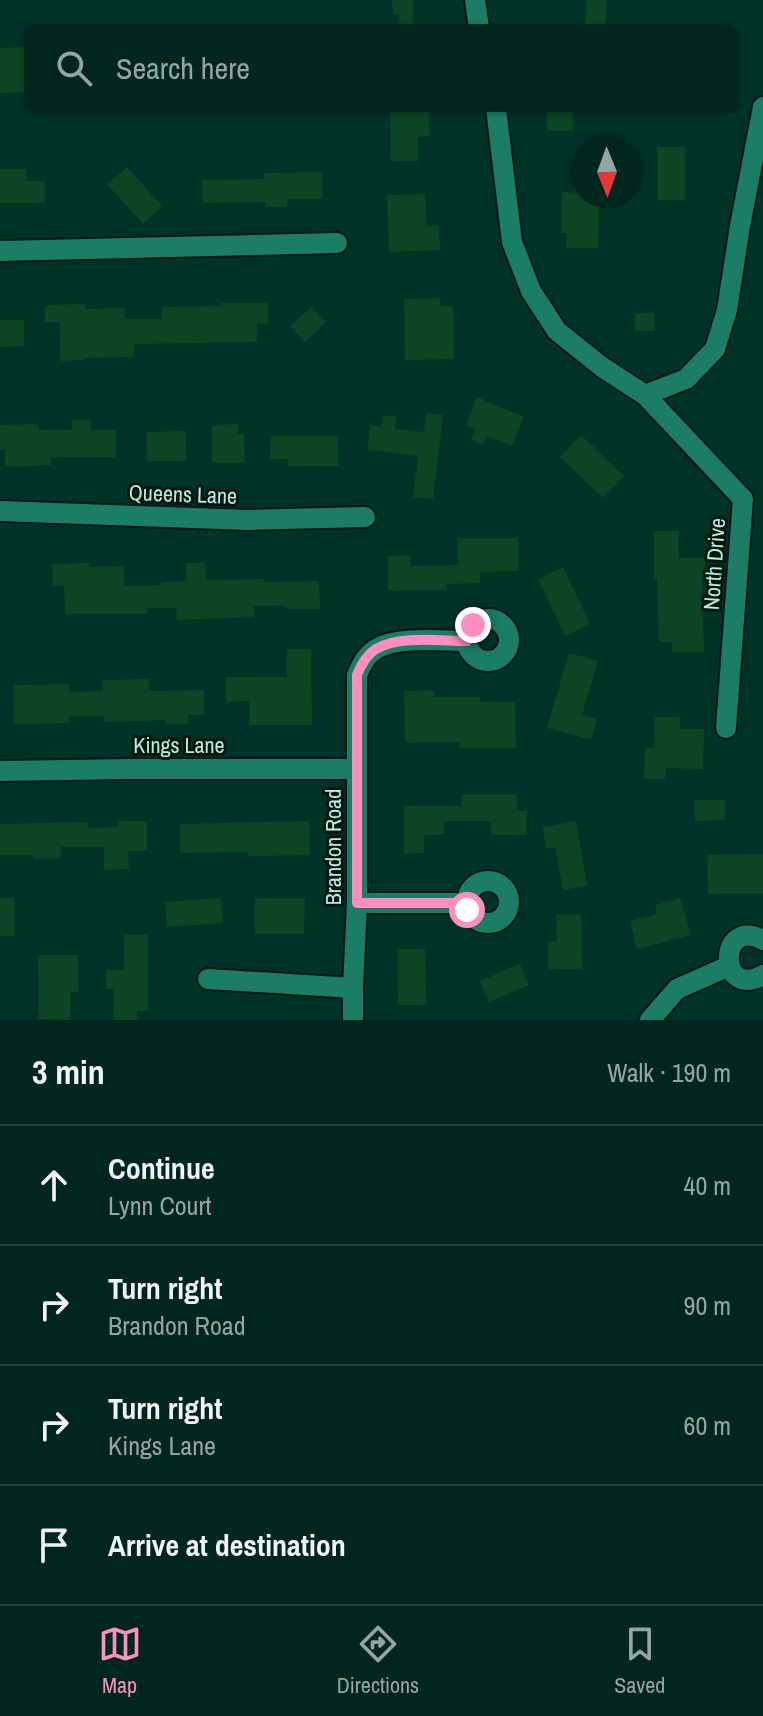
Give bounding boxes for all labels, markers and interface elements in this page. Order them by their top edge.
search box [24,24,739,112]
icon: search [52,46,96,90]
text: Search here [116,48,250,88]
north arrow [571,136,643,208]
street label: Queens Lane [128,477,238,511]
street label: North Drive [696,517,732,611]
route end [455,607,491,643]
street label: Kings Lane [133,730,225,760]
street label: Brandon Road [318,789,348,905]
route start [449,892,485,928]
text: 3 min [32,1049,105,1095]
text: Walk · 190 m [607,1055,731,1090]
text: Continue [108,1148,215,1188]
icon: ahead [32,1163,76,1207]
text: 40 m [684,1168,731,1203]
text: Lynn Court [108,1188,212,1223]
text: Turn right [108,1268,222,1308]
icon: right [32,1283,76,1327]
text: 90 m [684,1288,731,1323]
text: Brandon Road [108,1308,246,1343]
text: Turn right [108,1388,222,1428]
icon: right [32,1403,76,1447]
text: 60 m [684,1408,731,1443]
text: Kings Lane [108,1428,216,1463]
icon: arrive [32,1523,76,1567]
text: Arrive at destination [108,1525,346,1565]
tab: Map [98,1622,142,1700]
tab: Directions [337,1622,419,1700]
tab: Saved [614,1622,665,1700]

